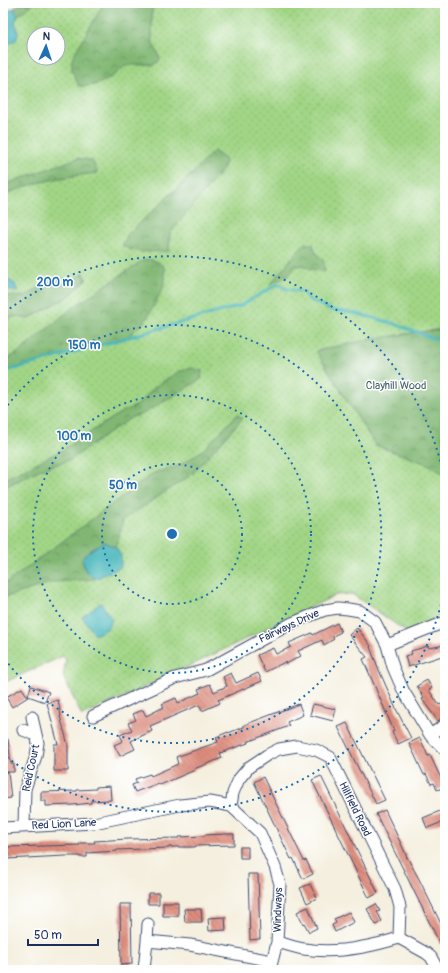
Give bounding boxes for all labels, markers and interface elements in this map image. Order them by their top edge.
north arrow [26,26,66,66]
text: N [42,30,51,43]
text: 200 m [37,275,74,290]
text: 150 m [68,338,101,353]
park label: Clayhill Wood [366,379,426,392]
text: 100 m [57,429,92,444]
text: 50 m [109,478,137,493]
centre of rings [165,527,179,541]
street label: Fairways Drive [257,606,322,646]
street label: Reid Court [20,743,42,793]
street label: Hillfield Road [336,780,374,838]
street label: Red Lion Lane [31,816,97,832]
street label: Windways [271,887,285,933]
scale bar [28,921,98,947]
text: 50 m [34,928,62,943]

